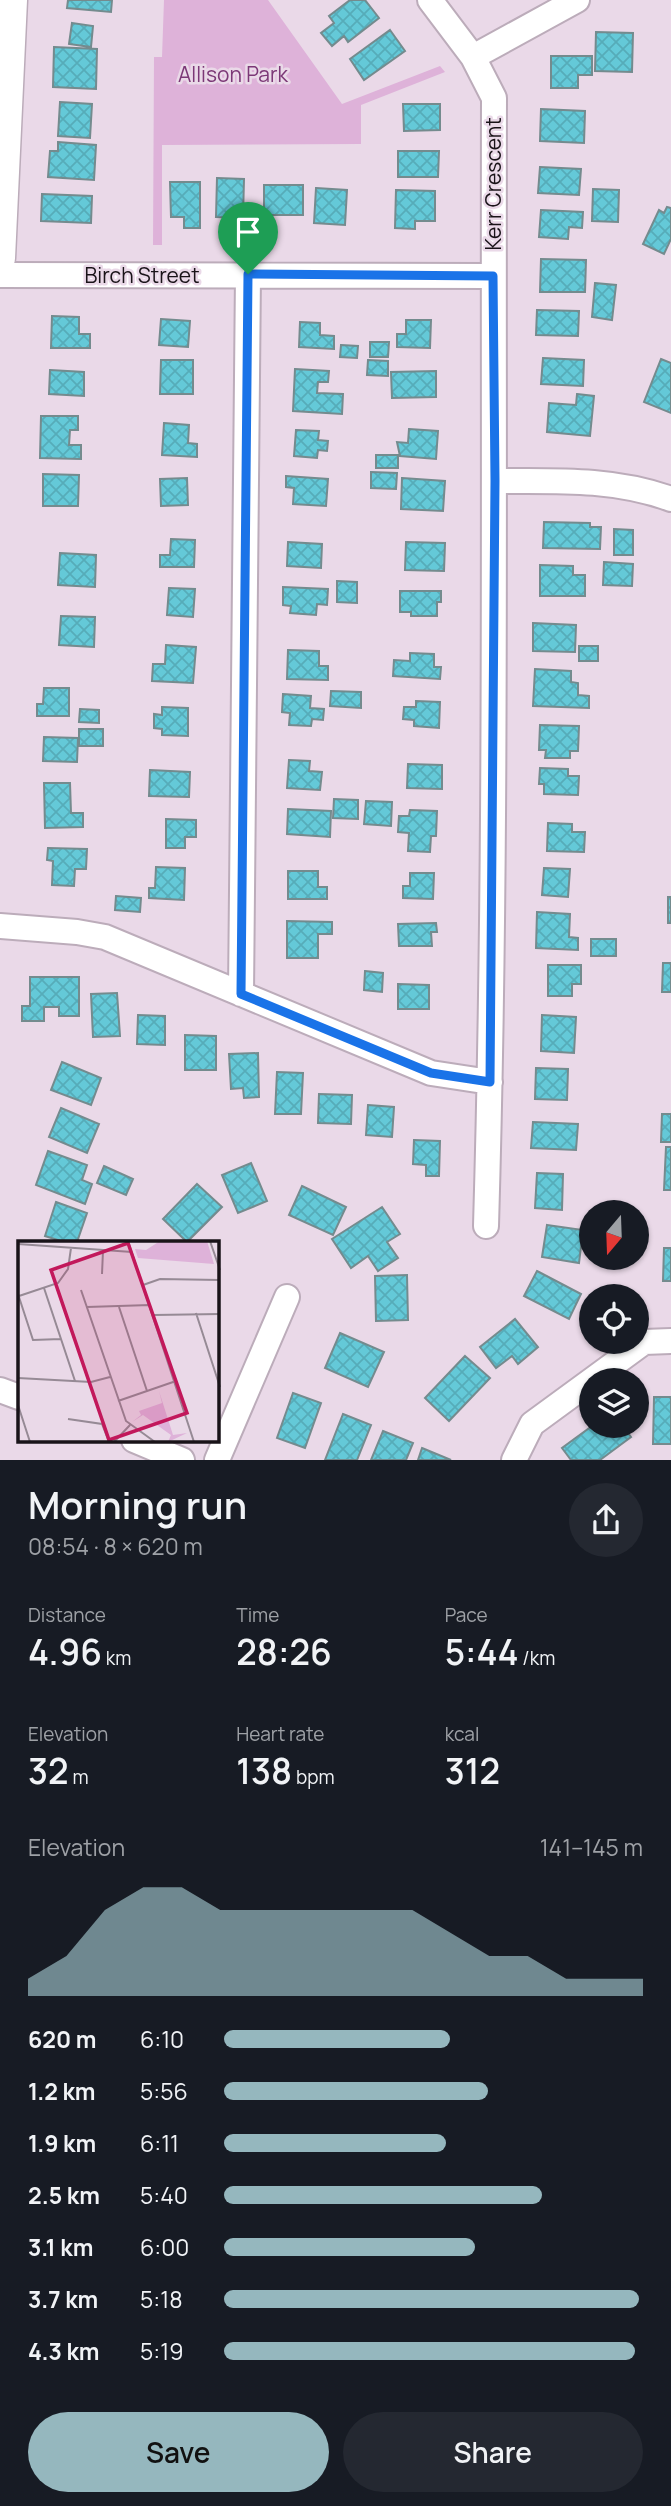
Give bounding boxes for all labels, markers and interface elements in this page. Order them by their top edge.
park label: Allison Park [178,60,289,88]
street label: Kerr Crescent [479,117,507,251]
pin [218,202,278,274]
icon: arrive [229,213,267,251]
street label: Birch Street [84,261,200,289]
north arrow [579,1200,649,1270]
map controls [579,1200,649,1438]
inset map [18,1241,219,1442]
button: locate [579,1284,649,1354]
button: layers [579,1368,649,1438]
text: Morning run [28,1478,247,1530]
button: share [569,1483,643,1557]
text: 08:54 · 8 × 620 m [28,1530,203,1562]
text: Distance [28,1602,106,1628]
text: Time [236,1602,279,1628]
text: Pace [445,1602,488,1628]
text: 4.96 [28,1628,102,1676]
text: 28:26 [236,1628,332,1676]
text: 5:44 [445,1628,519,1676]
text: km [102,1645,131,1671]
text: /km [519,1645,555,1671]
text: Elevation [28,1721,108,1747]
text: Heart rate [236,1721,324,1747]
text: kcal [445,1721,479,1747]
text: 32 [28,1747,69,1795]
text: 138 [236,1747,292,1795]
text: 312 [445,1747,500,1795]
text: m [69,1764,89,1790]
text: bpm [292,1764,335,1790]
text: Elevation [28,1831,125,1863]
text: 141–145 m [540,1831,643,1863]
text: 620 m [28,2023,96,2055]
text: 6:10 [140,2023,184,2055]
text: 1.2 km [28,2075,95,2107]
text: 5:56 [140,2075,188,2107]
text: 1.9 km [28,2127,96,2159]
text: 6:11 [140,2127,179,2159]
text: 2.5 km [28,2179,100,2211]
text: 5:40 [140,2179,188,2211]
text: 3.1 km [28,2231,93,2263]
text: 6:00 [140,2231,189,2263]
text: 3.7 km [28,2283,98,2315]
text: 5:18 [140,2283,182,2315]
text: 4.3 km [28,2335,100,2367]
text: 5:19 [140,2335,183,2367]
button: Save [28,2412,329,2492]
button: Share [343,2412,643,2492]

